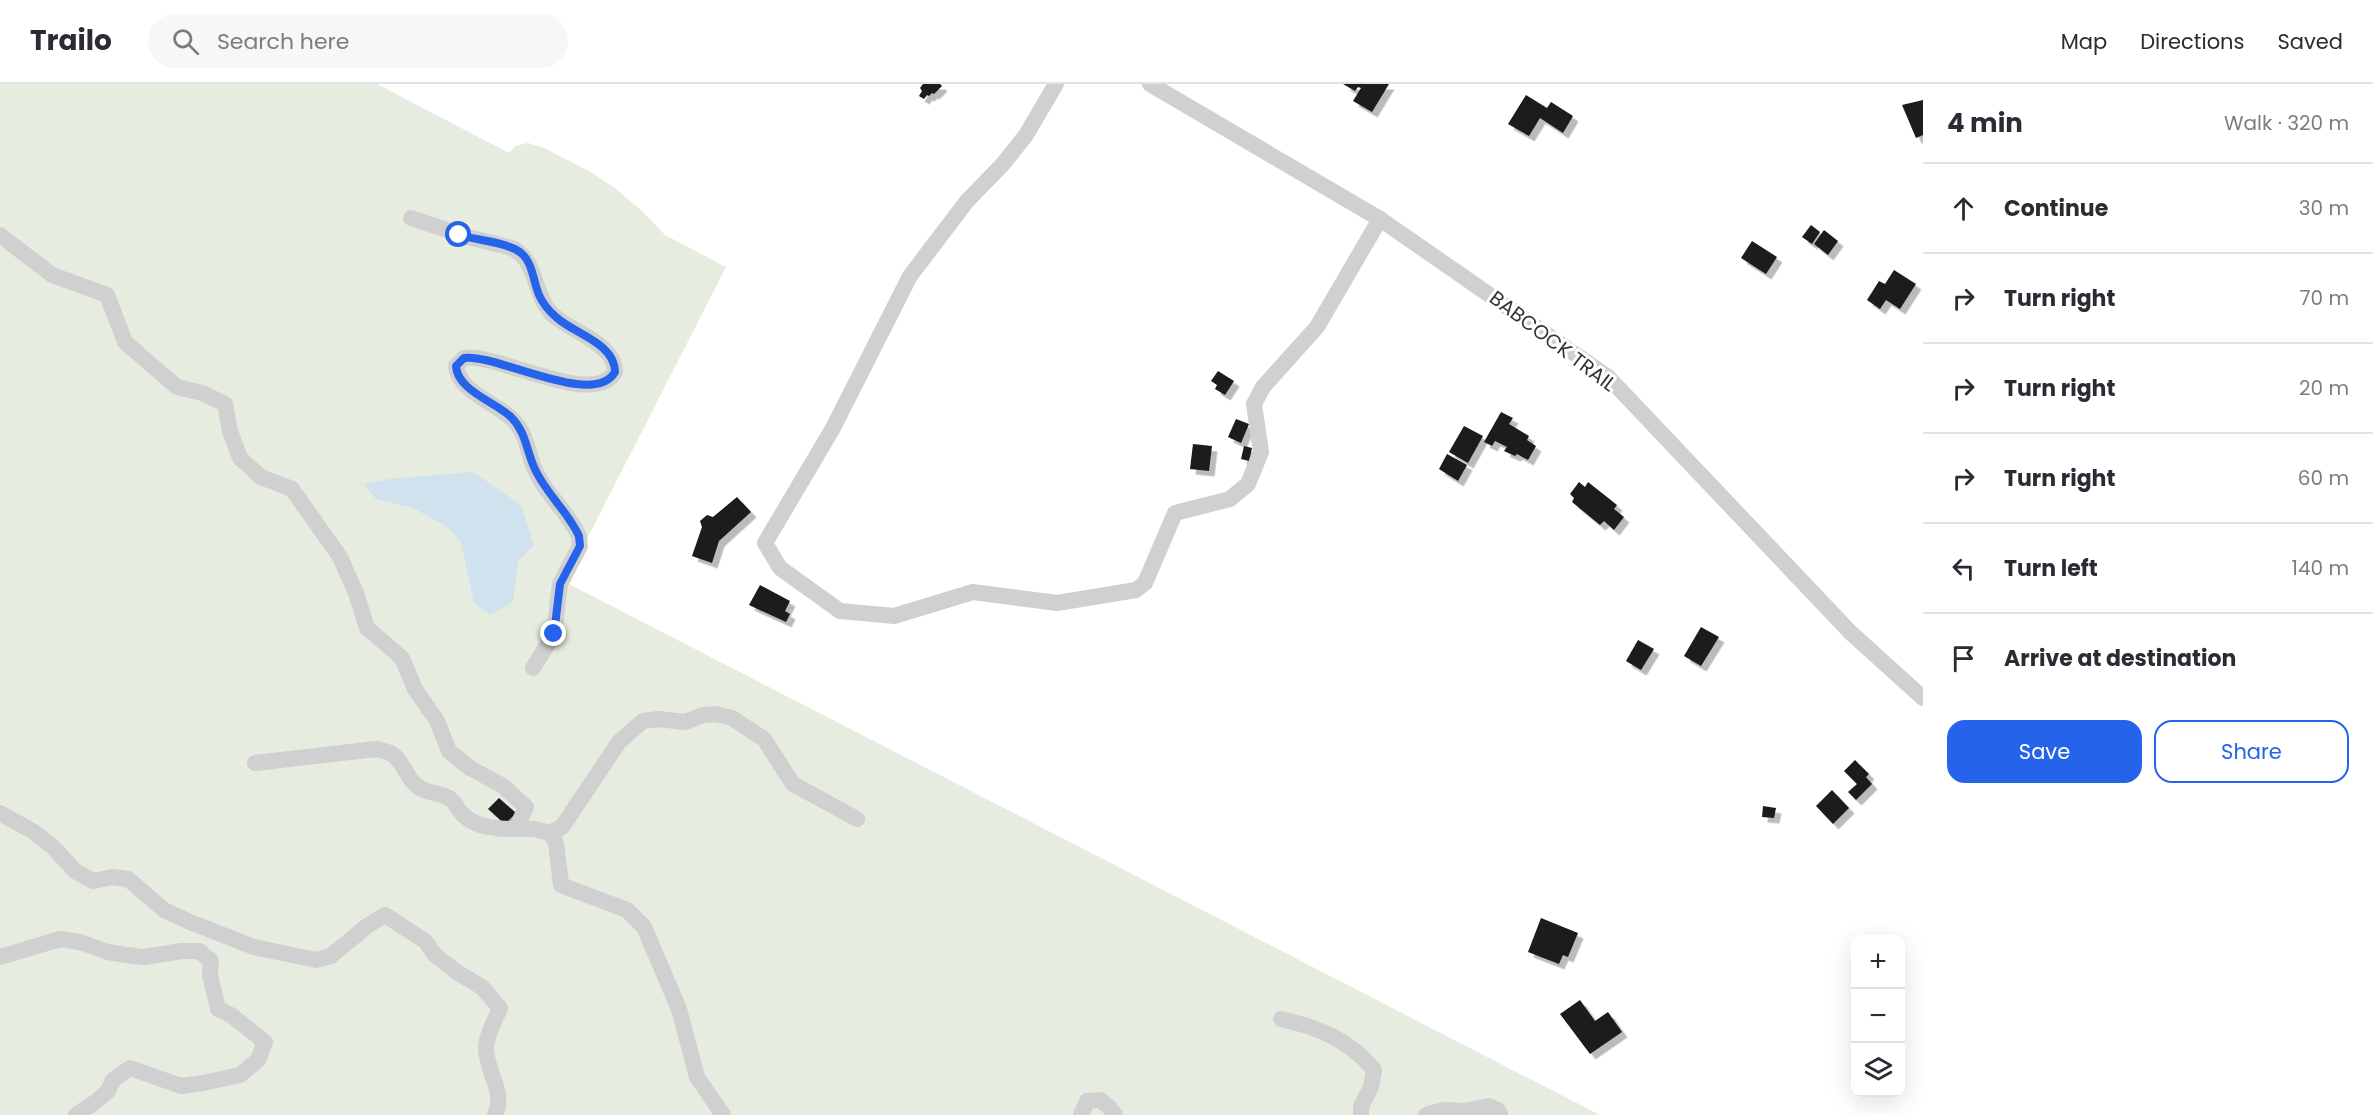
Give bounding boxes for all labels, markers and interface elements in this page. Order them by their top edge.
search box [148,14,568,68]
text: Trailo [30,21,112,60]
icon: search [169,25,202,58]
text: Search here [217,26,349,57]
text: Map [2061,27,2107,56]
text: Directions [2140,27,2244,56]
text: Saved [2277,27,2343,56]
text: 4 min [1947,105,2023,141]
text: Walk · 320 m [2224,109,2349,137]
icon: ahead [1947,192,1980,225]
text: Continue [2004,193,2108,224]
text: 30 m [2299,194,2349,222]
route start [445,221,471,247]
icon: right [1947,282,1980,315]
text: Turn right [2004,283,2115,314]
street label: BABCOCK TRAIL [1484,284,1622,398]
text: 70 m [2300,284,2349,312]
icon: right [1947,372,1980,405]
text: Turn right [2004,373,2115,404]
text: 20 m [2299,374,2349,402]
icon: right [1947,462,1980,495]
text: Turn right [2004,463,2115,494]
text: 60 m [2298,464,2349,492]
icon: left [1947,552,1980,585]
text: Turn left [2004,553,2098,584]
text: 140 m [2292,554,2349,582]
route end [540,620,566,646]
icon: arrive [1947,642,1980,675]
text: Arrive at destination [2004,643,2236,674]
button: Save [1947,720,2142,783]
button: Share [2154,720,2349,783]
map controls [1851,935,1905,1097]
button: + [1851,935,1905,989]
button: − [1851,989,1905,1043]
button: layers [1851,1043,1905,1097]

